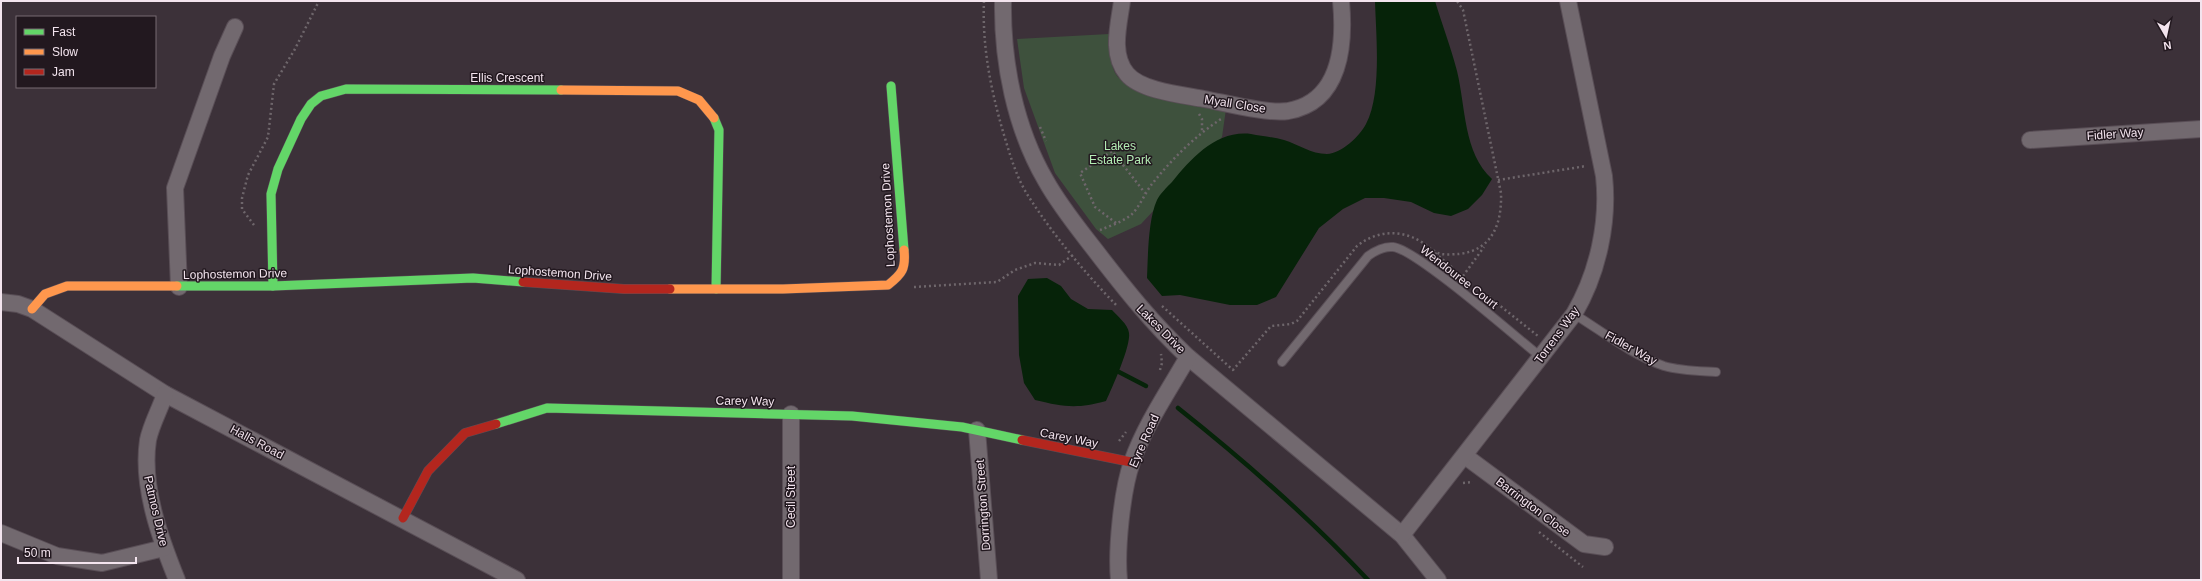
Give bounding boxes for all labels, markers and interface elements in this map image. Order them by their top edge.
legend [16,16,156,88]
north arrow [2146,16,2186,56]
text: Fast [52,25,76,39]
text: N [2163,39,2172,52]
text: Slow [52,45,78,59]
text: Jam [52,65,75,79]
street label: Ellis Crescent [470,71,544,85]
street label: Myall Close [1203,92,1267,116]
street label: Fidler Way [2086,125,2144,143]
park label: Lakes Estate Park [1089,139,1152,167]
street label: Lophostemon Drive [878,162,898,267]
street label: Wendouree Court [1417,242,1501,312]
street label: Lophostemon Drive [508,262,613,284]
street label: Lophostemon Drive [183,266,287,282]
street label: Lakes Drive [1134,302,1189,357]
street label: Torrens Way [1532,304,1582,366]
street label: Fidler Way [1603,328,1659,368]
street label: Carey Way [715,393,775,409]
street label: Eyre Road [1126,412,1162,470]
street label: Halls Road [228,422,286,462]
street label: Carey Way [1039,426,1099,450]
street label: Dorrington Street [973,458,993,551]
street label: Cecil Street [784,465,798,528]
street label: Patmos Drive [141,474,171,548]
street label: Barrington Close [1493,475,1573,540]
scale bar [18,539,136,565]
text: 50 m [24,546,51,560]

